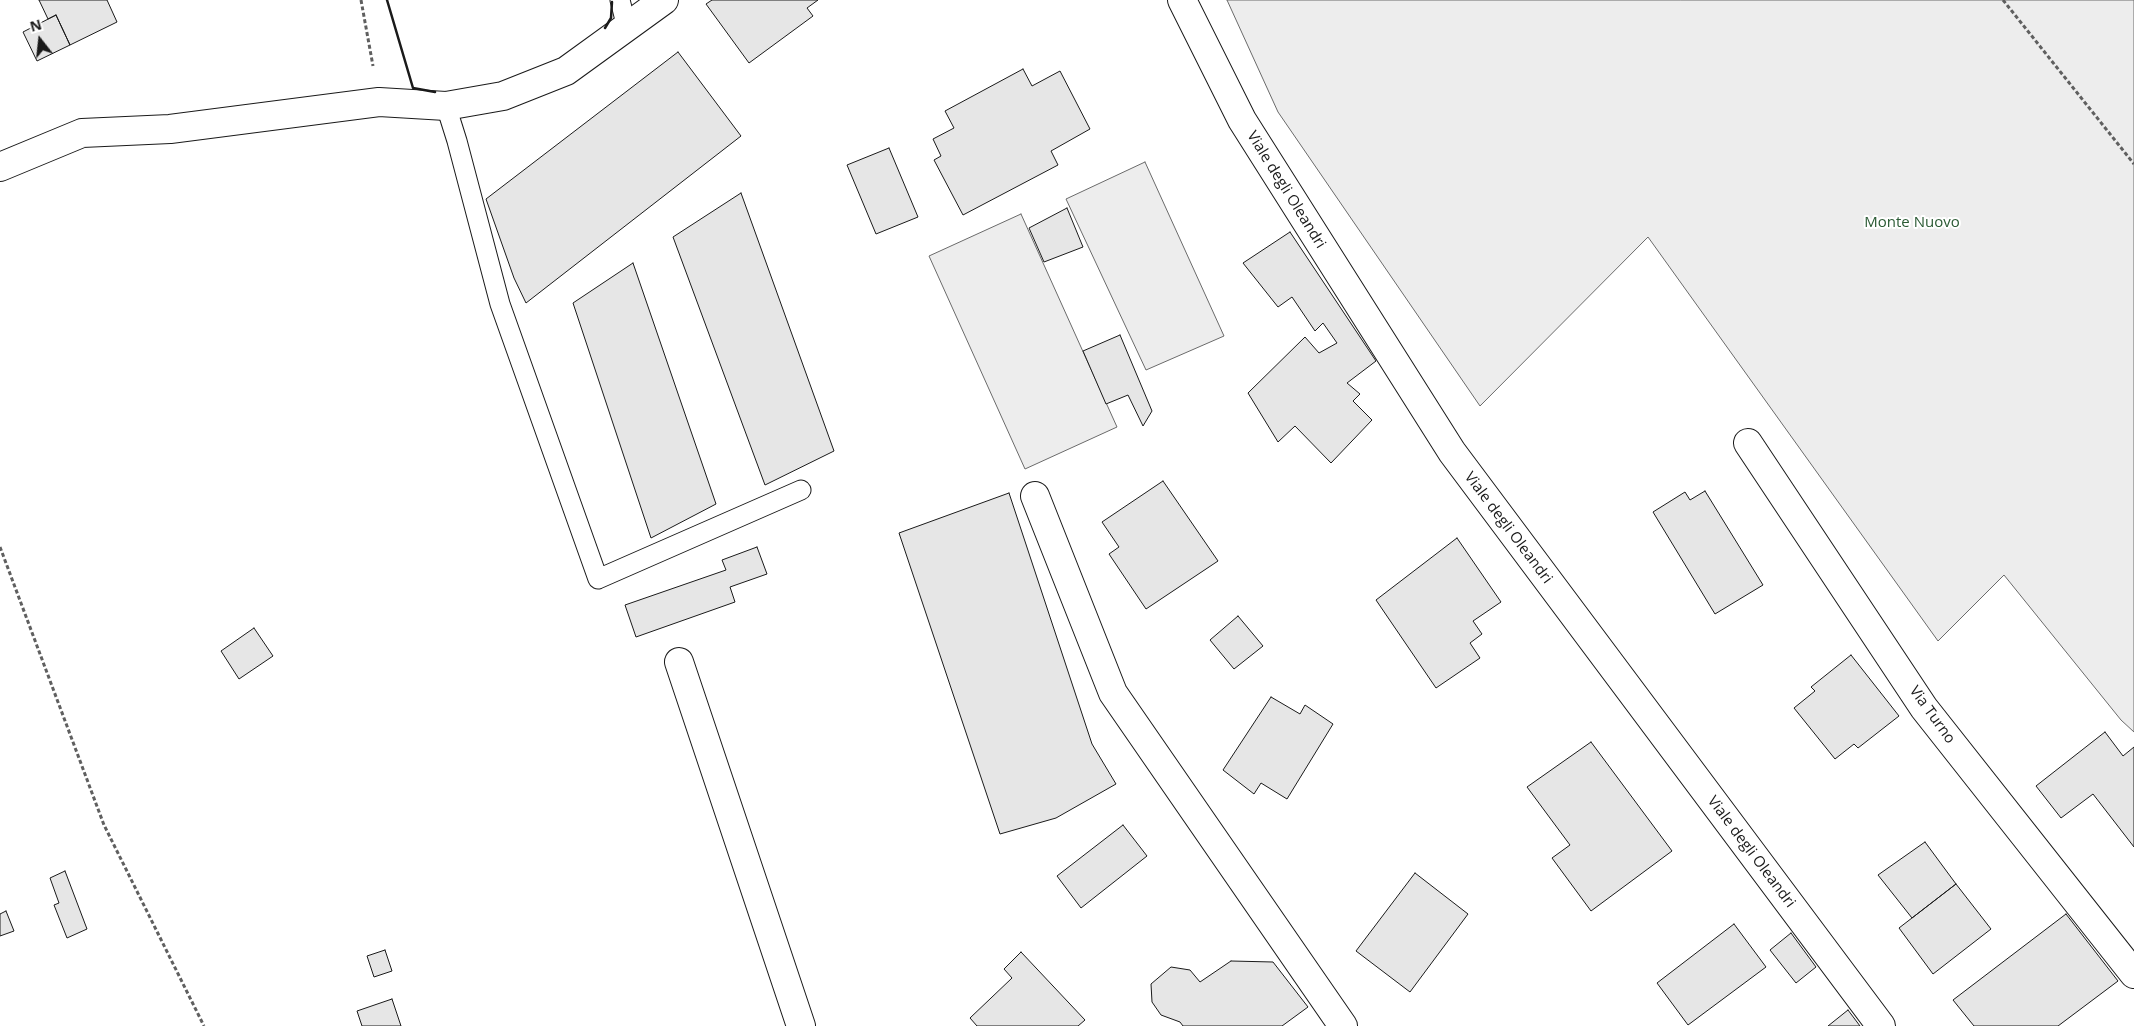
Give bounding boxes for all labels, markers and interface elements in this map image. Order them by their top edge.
text: N [28,14,44,36]
north arrow [15,15,65,65]
street label: Viale degli Oleandri [1243,128,1329,252]
park label: Monte Nuovo [1864,214,1960,232]
street label: Viale degli Oleandri [1460,469,1556,587]
street label: Via Turno [1905,683,1959,747]
street label: Viale degli Oleandri [1703,793,1799,911]

